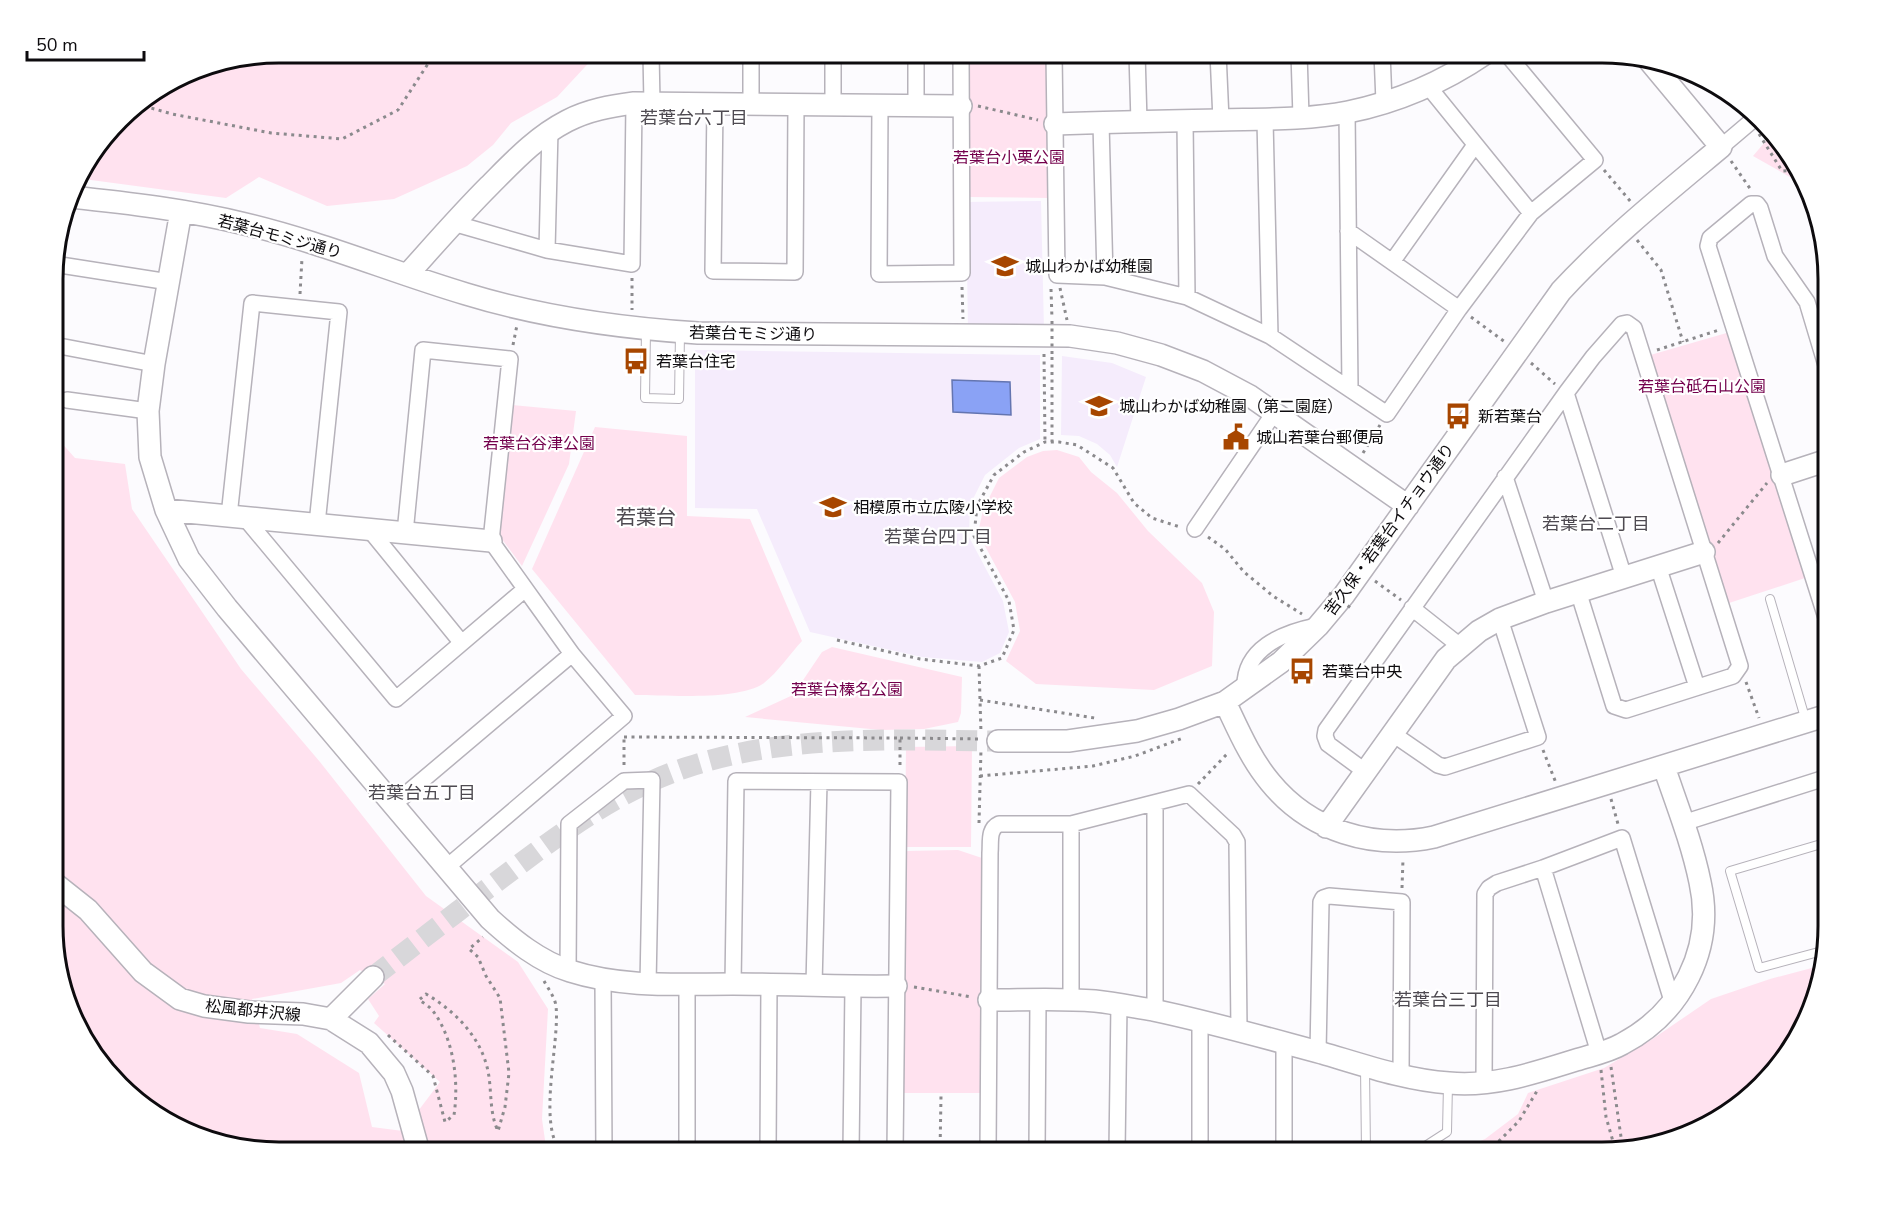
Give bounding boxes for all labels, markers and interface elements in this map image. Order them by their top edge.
scale bar [27,24,144,62]
text: 50 m [36,33,78,57]
district label: 若葉台六丁目 [640,106,748,130]
park label: 若葉台小栗公園 [953,147,1065,169]
street label: 若葉台モミジ通り [215,210,344,264]
school or university icon: 城山わかば幼稚園 [990,251,1020,281]
place label: 城山わかば幼稚園 [1025,256,1153,278]
street label: 若葉台モミジ通り [689,322,817,346]
bus stop icon: 若葉台住宅 [621,346,651,376]
place label: 若葉台住宅 [656,351,736,373]
park label: 若葉台砥石山公園 [1638,376,1766,398]
school or university icon: 城山わかば幼稚園（第二園庭） [1084,391,1114,421]
place label: 城山わかば幼稚園（第二園庭） [1119,396,1343,418]
bus stop icon: 新若葉台 [1443,401,1473,431]
place label: 新若葉台 [1478,406,1542,428]
public building icon: 城山若葉台郵便局 [1221,422,1251,452]
place label: 城山若葉台郵便局 [1256,427,1384,449]
park label: 若葉台谷津公園 [483,433,595,455]
street label: 苦久保・若葉台イチョウ通り [1320,439,1460,620]
school or university icon: 相模原市立広陵小学校 [818,492,848,522]
place label: 相模原市立広陵小学校 [853,497,1013,519]
district label: 若葉台 [616,504,676,531]
district label: 若葉台二丁目 [1542,512,1650,536]
district label: 若葉台四丁目 [884,525,992,549]
bus stop icon: 若葉台中央 [1287,656,1317,686]
place label: 若葉台中央 [1322,661,1402,683]
park label: 若葉台榛名公園 [791,679,903,701]
district label: 若葉台五丁目 [368,781,476,805]
district label: 若葉台三丁目 [1394,988,1502,1012]
street label: 松風都井沢線 [204,995,302,1027]

